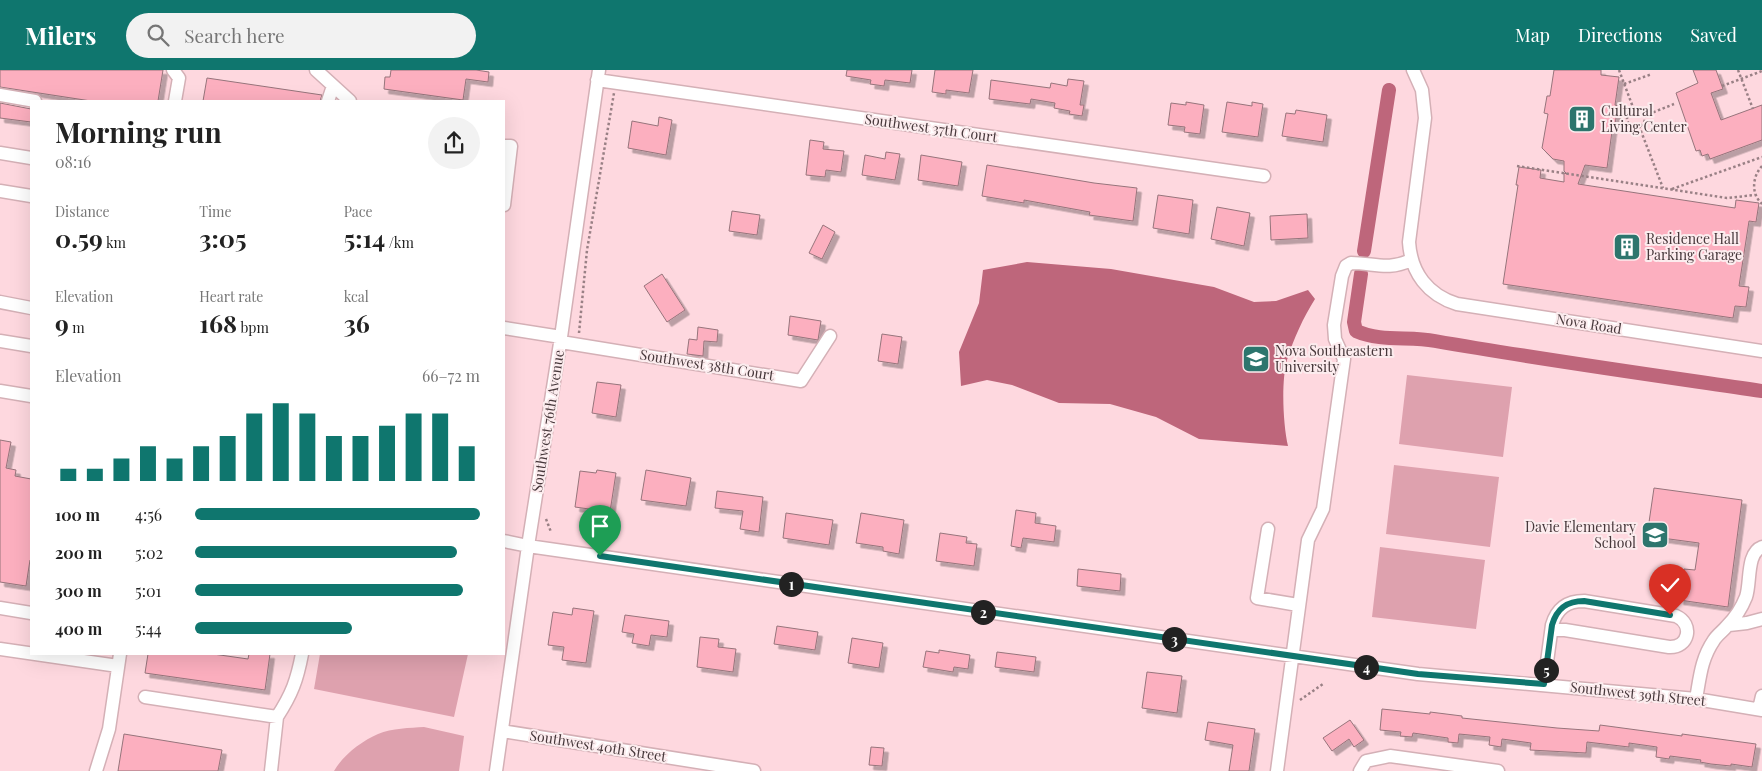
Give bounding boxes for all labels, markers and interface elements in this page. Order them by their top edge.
search box [126,13,476,58]
text: Milers [25,19,96,51]
icon: search [144,21,172,49]
text: Search here [184,22,285,48]
text: Map [1515,23,1550,47]
text: Directions [1578,23,1662,47]
text: Saved [1690,23,1737,47]
place label: Cultural Living Center [1601,101,1687,136]
building icon: Cultural Living Center [1567,104,1597,134]
street label: Southwest 37th Court [863,109,1000,146]
text: Morning run [55,113,222,150]
button: share [428,117,480,169]
text: 08:16 [55,151,91,172]
text: Distance [55,202,110,221]
text: Time [199,202,232,221]
text: Pace [344,202,373,221]
text: 0.59 [55,221,103,254]
text: 3:05 [199,221,246,254]
text: 5:14 [344,221,385,254]
place label: Residence Hall Parking Garage [1646,229,1742,264]
building icon: Residence Hall Parking Garage [1612,232,1642,262]
text: km [103,233,126,252]
text: /km [385,233,414,252]
text: Elevation [55,287,113,306]
text: Heart rate [199,287,263,306]
text: kcal [344,287,369,306]
text: 9 [55,306,69,339]
text: 168 [199,306,237,339]
text: 36 [344,306,370,339]
street label: Nova Road [1555,309,1623,338]
text: m [69,318,85,337]
text: bpm [237,318,269,337]
place label: Nova Southeastern University [1275,341,1393,376]
school or university icon: Nova Southeastern University [1241,344,1271,374]
street label: Southwest 38th Court [639,345,777,385]
street label: Southwest 76th Avenue [527,348,568,493]
text: Elevation [55,365,122,386]
text: 66–72 m [422,365,480,386]
text: 100 m [55,504,100,525]
text: 4:56 [135,504,162,525]
pin [579,505,621,556]
icon: arrive [586,512,614,540]
place label: Davie Elementary School [1525,517,1636,552]
school or university icon: Davie Elementary School [1640,520,1670,550]
text: 200 m [55,542,102,563]
text: 5:02 [135,542,163,563]
pin [1649,564,1691,615]
icon: check [1656,571,1684,599]
pin: 1 [778,572,804,596]
text: 1 [789,575,794,594]
text: 300 m [55,580,102,601]
text: 5:01 [135,580,161,601]
pin: 2 [970,600,996,624]
text: 2 [980,603,987,622]
text: 400 m [55,618,102,639]
text: 5:44 [135,618,162,639]
pin: 3 [1162,626,1186,652]
text: 3 [1171,630,1178,649]
pin: 4 [1354,654,1378,680]
text: 4 [1363,658,1370,677]
pin: 5 [1534,658,1558,682]
text: 5 [1543,661,1550,680]
street label: Southwest 39th Street [1569,677,1708,710]
street label: Southwest 40th Street [528,725,669,766]

